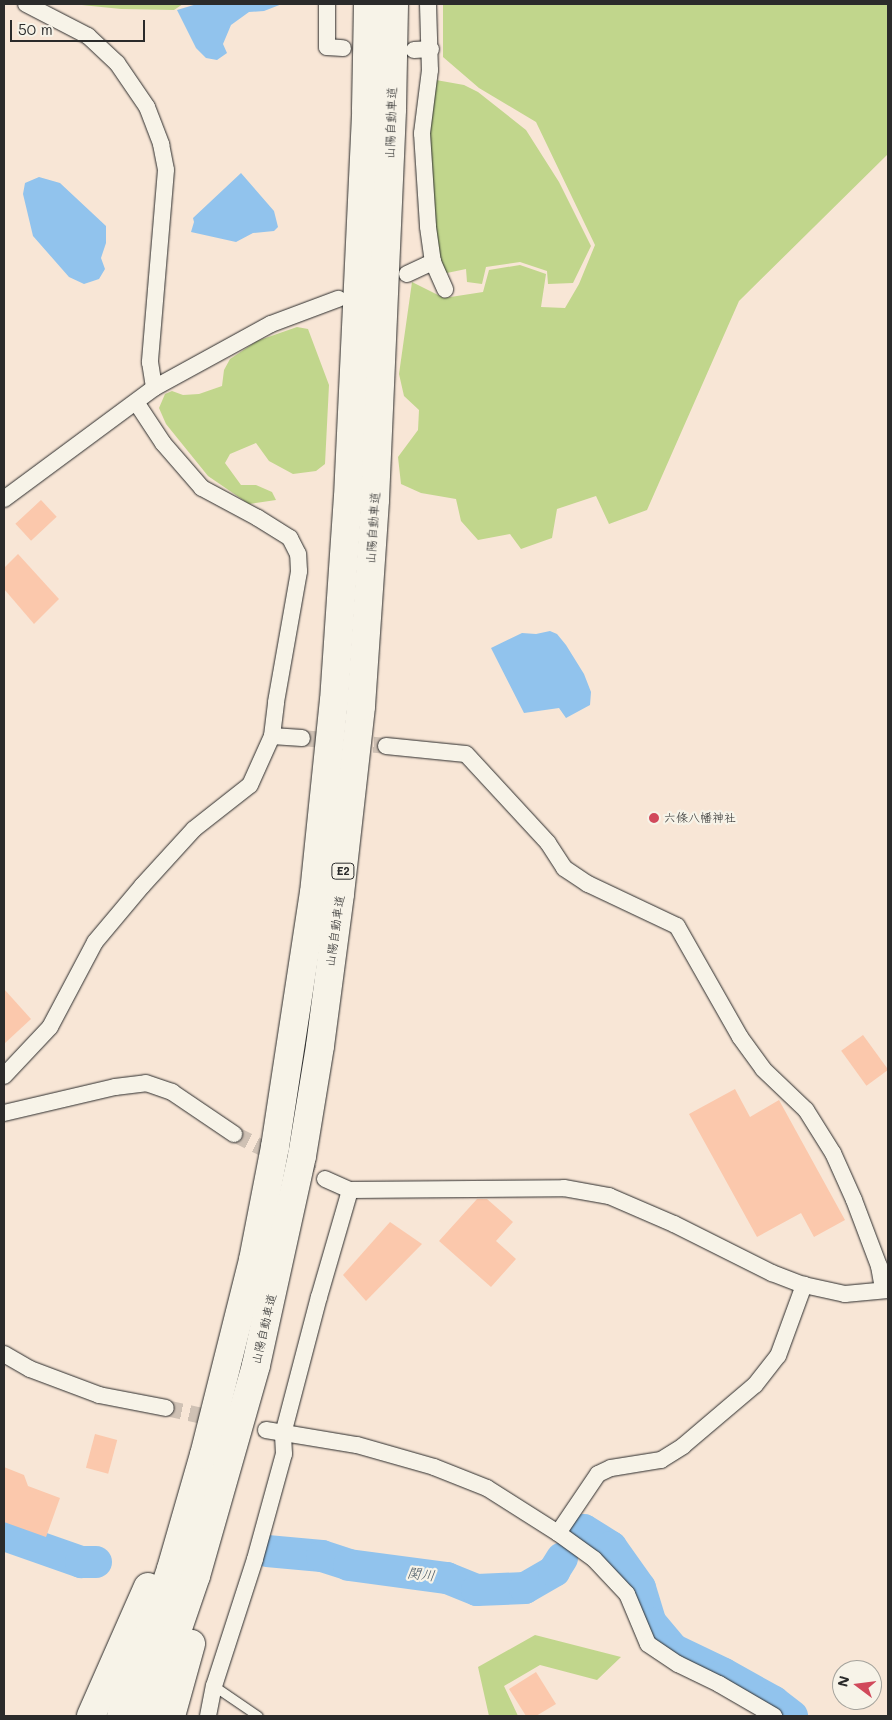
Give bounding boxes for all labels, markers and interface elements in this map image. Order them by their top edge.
scale bar [12,10,148,42]
text: 50 m [18,19,53,39]
street label: 山陽自動車道 [383,87,399,159]
street label: 山陽自動車道 [363,492,383,564]
place label: 六條八幡神社 [664,811,736,825]
marker: 六條八幡神社 [648,812,660,824]
road number: E2 [330,862,356,879]
street label: 山陽自動車道 [323,894,347,968]
street label: 山陽自動車道 [249,1292,279,1366]
water label: 関川 [406,1564,436,1584]
north arrow [832,1660,882,1710]
text: N [832,1674,854,1689]

